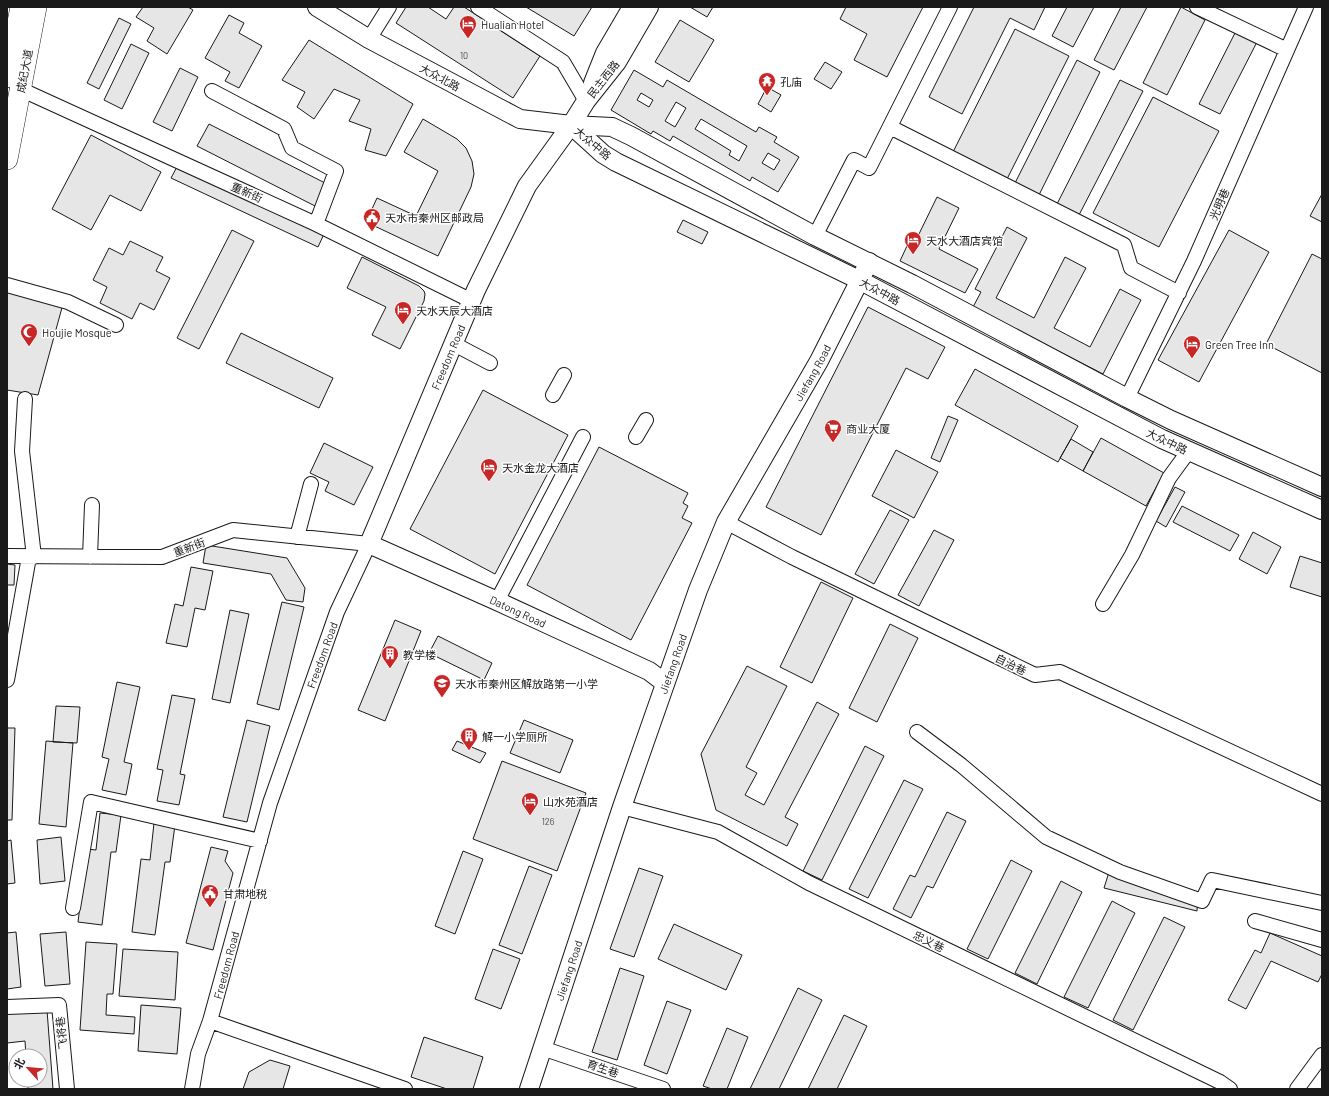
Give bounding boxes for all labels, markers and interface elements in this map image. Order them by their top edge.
hotel icon: Hualian Hotel [458,14,478,39]
place label: Hualian Hotel [481,18,544,31]
street label: 成纪大道 [13,48,35,94]
house number: 10 [460,50,468,61]
street label: 民主西路 [584,58,622,100]
street label: 大众北路 [418,61,462,93]
temple icon: 孔庙 [757,71,777,96]
place label: 孔庙 [780,75,802,88]
street label: 大众中路 [572,124,614,162]
street label: 重新街 [229,179,265,205]
street label: 光明巷 [1206,186,1232,222]
public building icon: 天水市秦州区邮政局 [362,207,382,232]
place label: 天水市秦州区邮政局 [385,211,484,224]
hotel icon: 天水大酒店宾馆 [903,230,923,255]
place label: 天水大酒店宾馆 [926,234,1003,247]
street label: 大众中路 [858,275,902,307]
hotel icon: 天水天辰大酒店 [393,300,413,325]
place label: 天水天辰大酒店 [416,304,493,317]
mosque icon: Houjie Mosque [19,322,39,347]
street label: Freedom Road [428,323,468,391]
place label: Houjie Mosque [42,326,112,339]
hotel icon: Green Tree Inn [1182,334,1202,359]
place label: Green Tree Inn [1205,338,1274,351]
street label: Jiefang Road [791,342,833,403]
supermarket icon: 商业大厦 [823,418,843,443]
place label: 商业大厦 [846,422,890,435]
street label: 大众中路 [1144,426,1190,456]
hotel icon: 天水金龙大酒店 [479,457,499,482]
place label: 天水金龙大酒店 [502,461,579,474]
street label: 重新街 [171,535,207,559]
street label: Datong Road [488,592,549,629]
street label: Freedom Road [304,620,340,690]
street label: Jiefang Road [656,632,689,695]
building icon: 教学楼 [380,644,400,669]
place label: 教学楼 [403,648,436,661]
street label: 自治巷 [993,651,1029,677]
school or university icon: 天水市秦州区解放路第一小学 [432,673,452,698]
place label: 天水市秦州区解放路第一小学 [455,677,598,690]
building icon: 解一小学厕所 [459,726,479,751]
place label: 解一小学厕所 [482,730,548,743]
hotel icon: 山水苑酒店 [520,791,540,816]
place label: 山水苑酒店 [543,795,598,808]
house number: 126 [542,816,555,827]
public building icon: 甘肃地税 [200,883,220,908]
place label: 甘肃地税 [223,887,267,900]
street label: 忠义巷 [911,928,947,954]
street label: Freedom Road [211,930,241,1000]
street label: Jiefang Road [552,938,584,1002]
street label: 飞将巷 [53,1016,69,1050]
north arrow [8,1048,48,1088]
text: 北 [10,1055,27,1071]
street label: 育生巷 [585,1056,621,1080]

